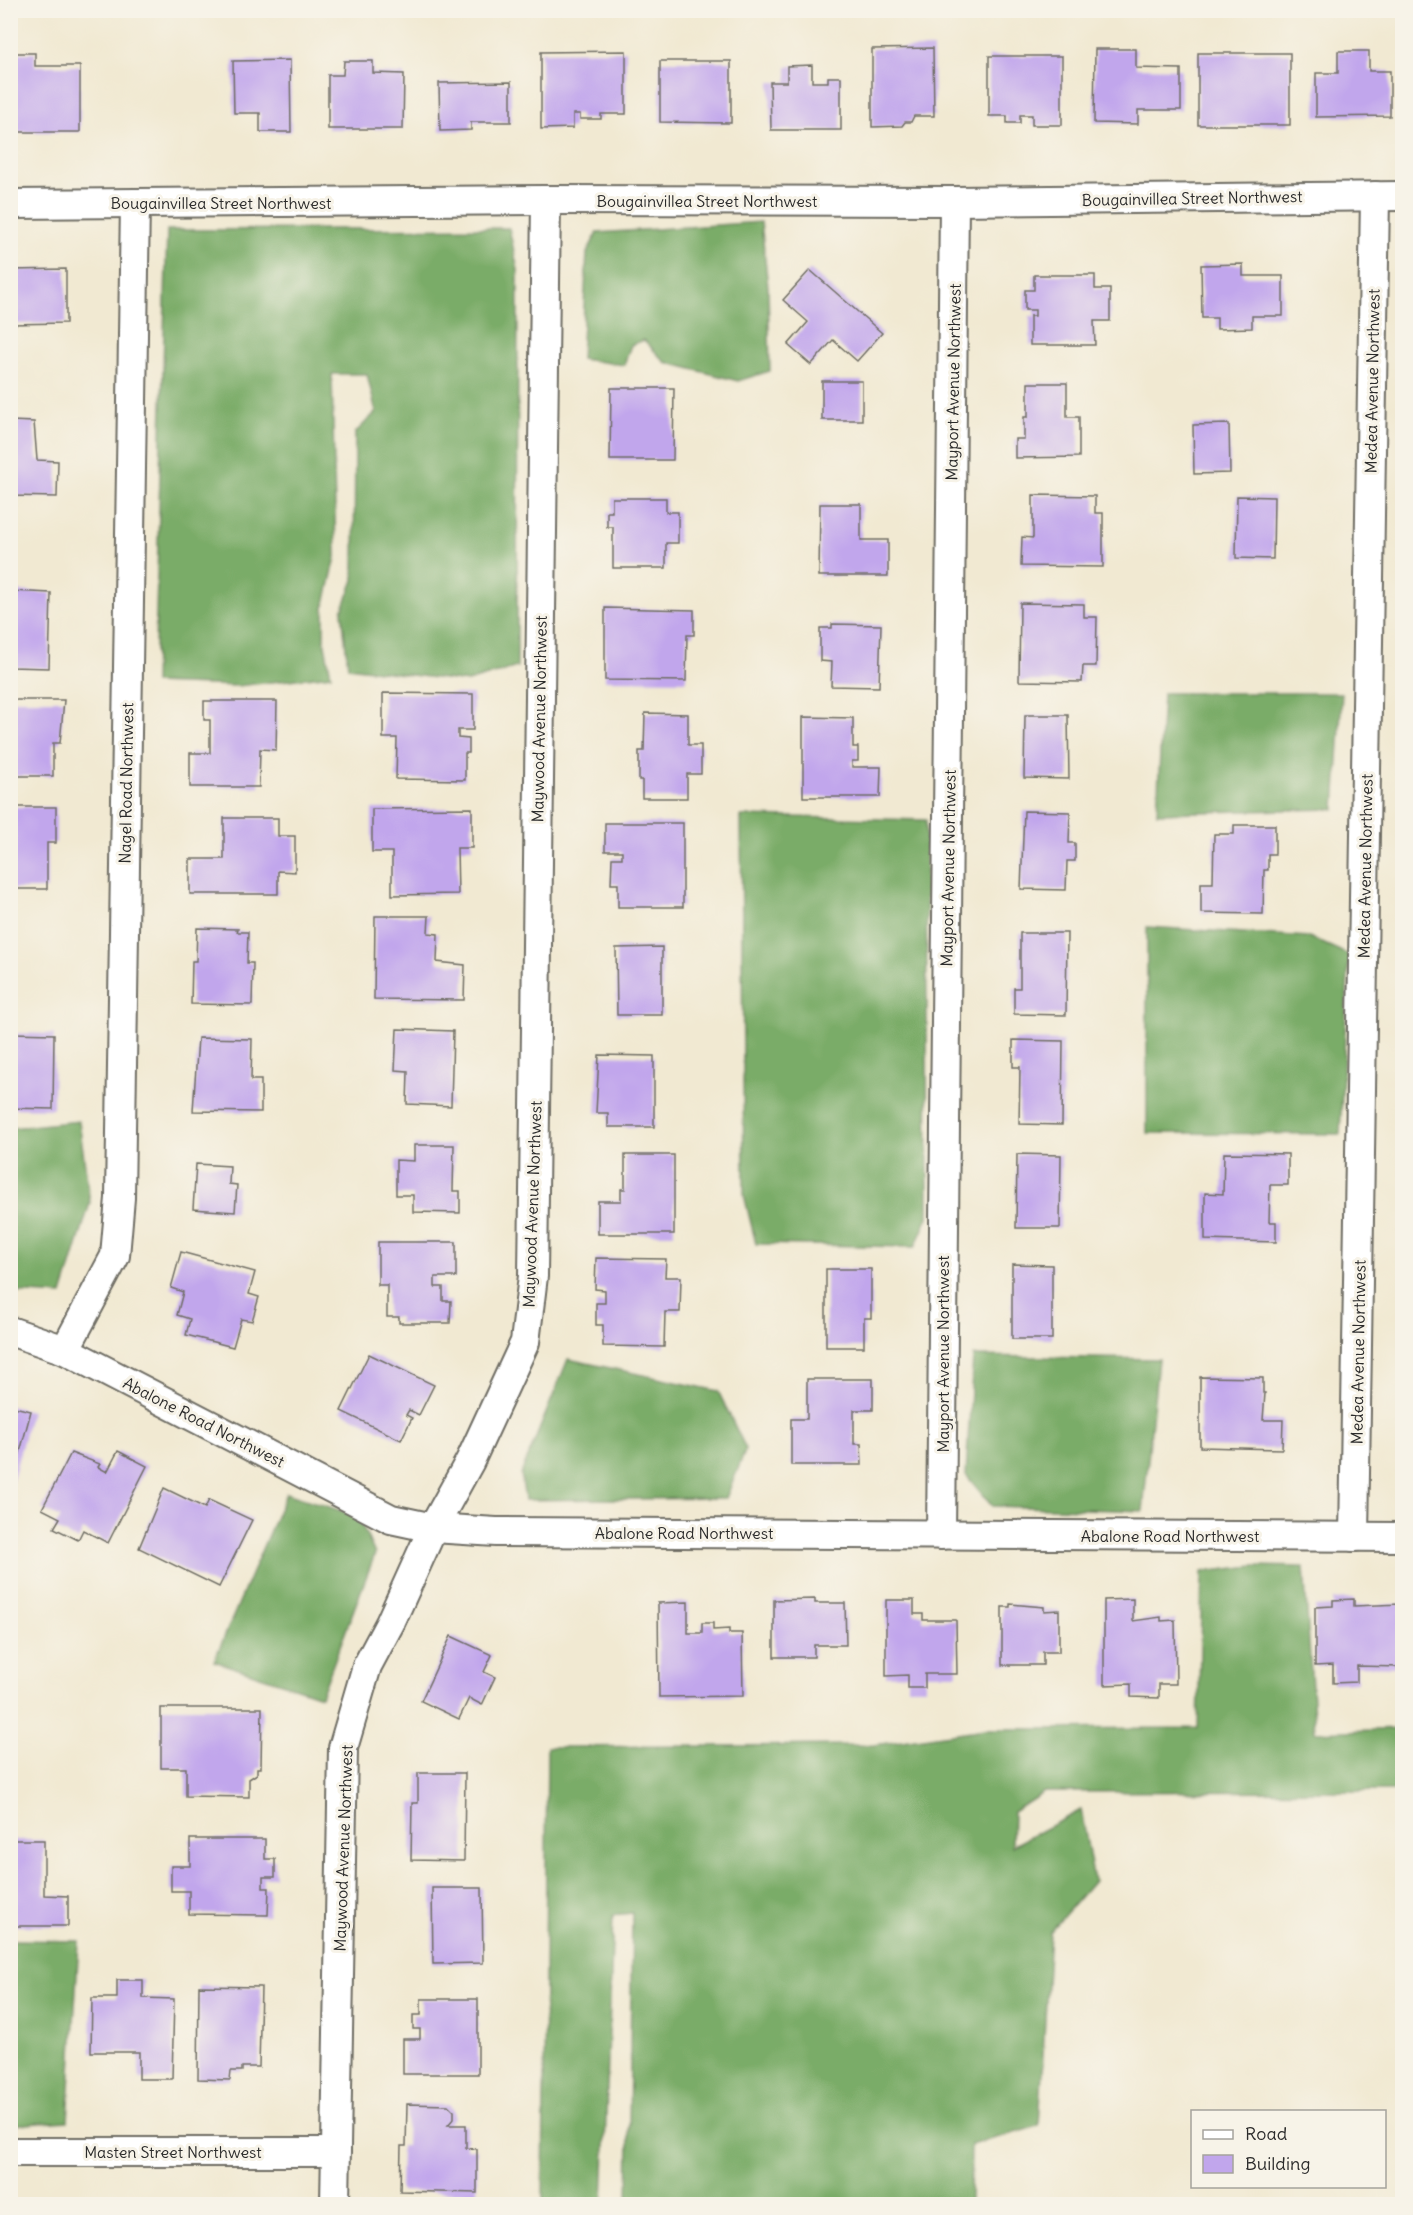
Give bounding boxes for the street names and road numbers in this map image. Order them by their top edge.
street label: Bougainvillea Street Northwest [1081,186,1303,210]
street label: Bougainvillea Street Northwest [597,191,818,211]
street label: Bougainvillea Street Northwest [111,193,332,213]
street label: Mayport Avenue Northwest [941,283,965,481]
street label: Medea Avenue Northwest [1360,288,1384,473]
street label: Maywood Avenue Northwest [527,615,551,823]
street label: Nagel Road Northwest [115,702,137,864]
street label: Mayport Avenue Northwest [936,769,960,967]
street label: Medea Avenue Northwest [1353,773,1377,958]
street label: Maywood Avenue Northwest [518,1100,546,1308]
street label: Mayport Avenue Northwest [933,1255,953,1453]
street label: Medea Avenue Northwest [1346,1259,1370,1444]
street label: Abalone Road Northwest [120,1373,289,1472]
street label: Abalone Road Northwest [595,1523,774,1543]
street label: Abalone Road Northwest [1081,1526,1260,1546]
street label: Maywood Avenue Northwest [329,1744,357,1952]
street label: Masten Street Northwest [84,2142,262,2162]

